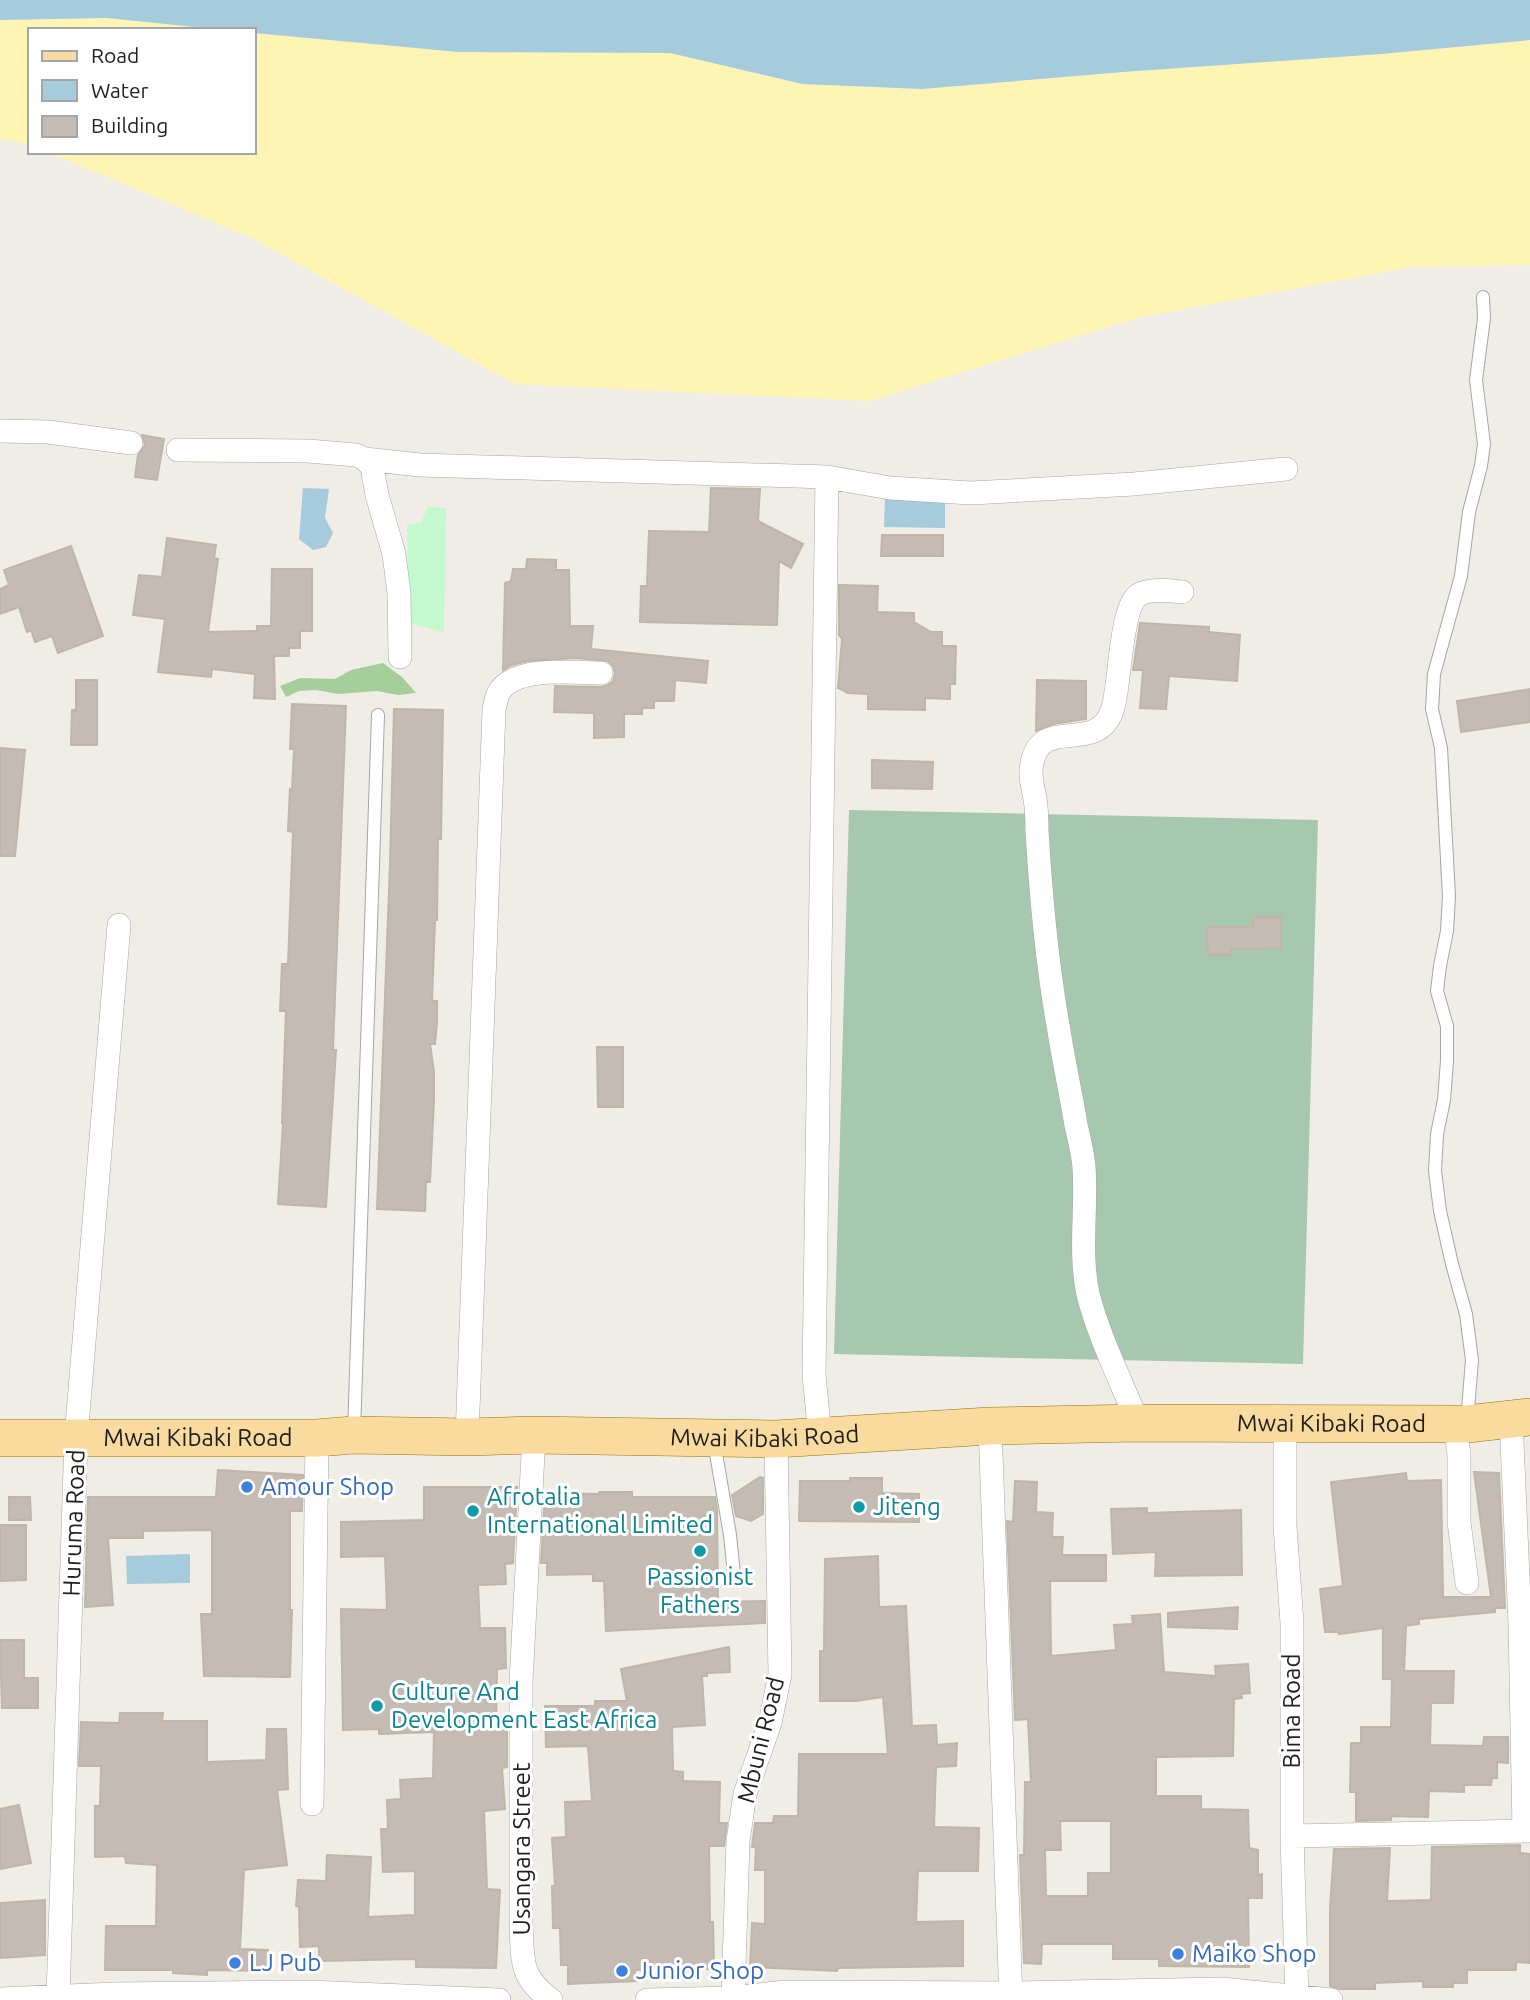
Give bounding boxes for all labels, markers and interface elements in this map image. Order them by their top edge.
legend [28,28,256,154]
text: Road [91,43,139,67]
text: Water [91,78,149,102]
text: Building [91,113,168,137]
street label: Mwai Kibaki Road [1237,1409,1426,1437]
street label: Mwai Kibaki Road [670,1420,860,1452]
street label: Mwai Kibaki Road [103,1424,293,1451]
street label: Huruma Road [57,1449,90,1597]
place label: Amour Shop [261,1473,394,1500]
marker: Amour Shop [239,1479,255,1495]
place label: Afrotalia International Limited [487,1483,713,1538]
place label: Jiteng [873,1493,941,1520]
marker: Jiteng [851,1499,867,1515]
marker: Afrotalia International Limited [465,1503,481,1519]
marker: Passionist Fathers [692,1543,708,1559]
place label: Passionist Fathers [647,1563,754,1618]
street label: Bima Road [1278,1654,1305,1768]
street label: Mbuni Road [732,1674,789,1806]
place label: Culture And Development East Africa [391,1678,657,1733]
marker: Culture And Development East Africa [369,1698,385,1714]
street label: Usangara Street [508,1762,535,1935]
place label: Maiko Shop [1192,1940,1317,1967]
marker: Maiko Shop [1170,1946,1186,1962]
place label: LJ Pub [249,1949,321,1976]
marker: LJ Pub [227,1955,243,1971]
place label: Junior Shop [636,1957,764,1984]
marker: Junior Shop [614,1963,630,1979]

